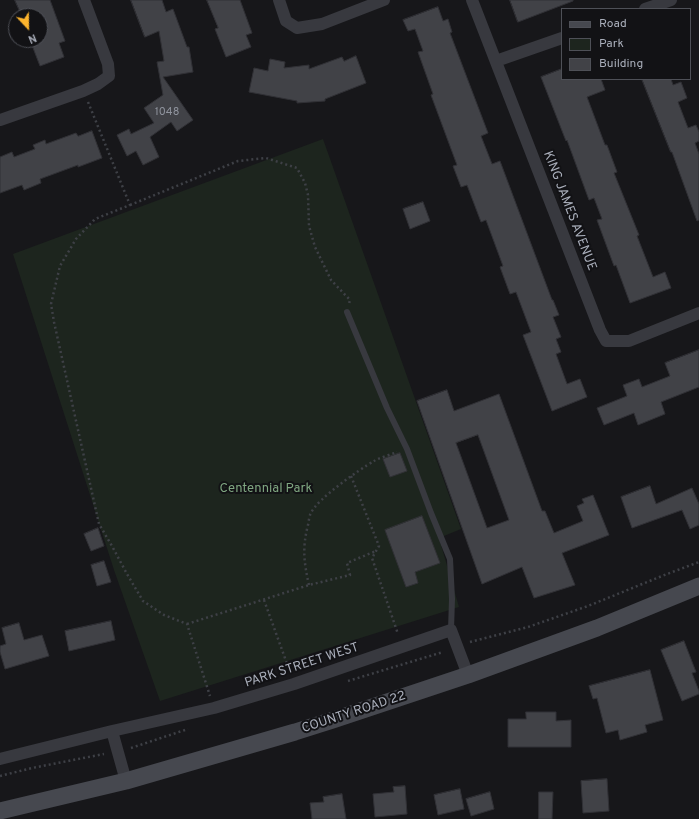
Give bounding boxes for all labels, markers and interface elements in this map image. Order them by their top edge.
north arrow [8,8,48,48]
legend [561,8,691,80]
text: Road [599,16,627,32]
text: N [26,30,38,46]
text: Park [599,36,624,52]
text: Building [599,56,643,72]
house number: 1048 [155,106,179,120]
street label: KING JAMES AVENUE [539,149,599,273]
park label: Centennial Park [220,481,312,497]
street label: PARK STREET WEST [243,640,361,692]
street label: COUNTY ROAD 22 [300,689,408,737]

